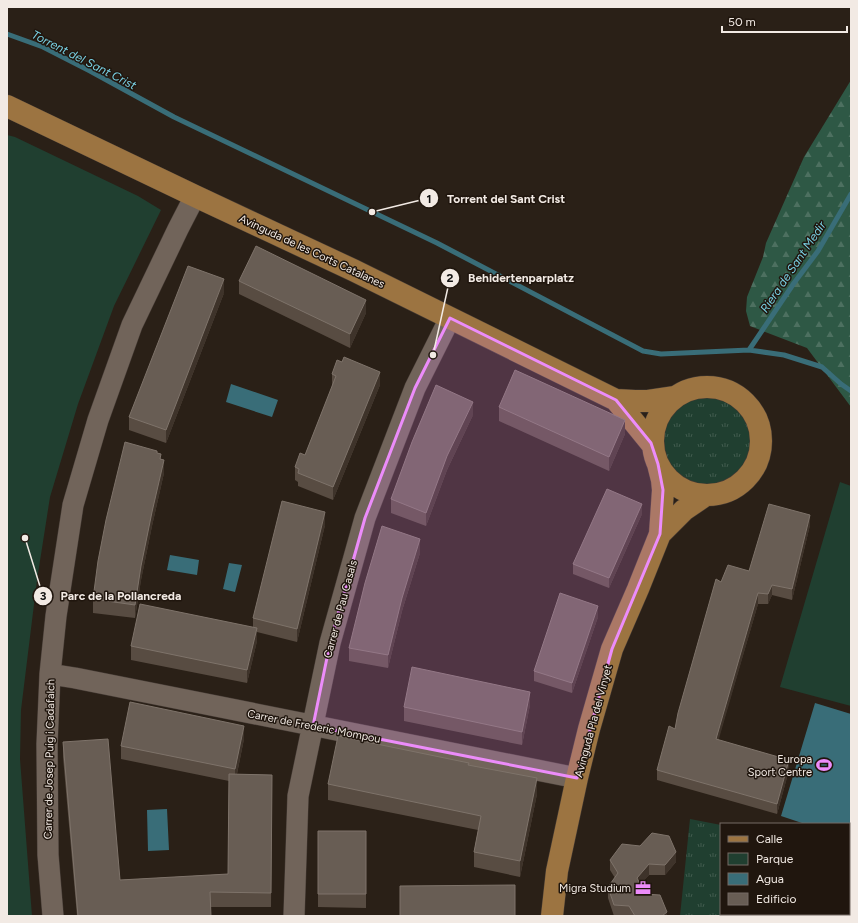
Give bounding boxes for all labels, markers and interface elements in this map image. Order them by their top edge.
scale bar [722,8,847,34]
text: 50 m [728,15,756,29]
water label: Torrent del Sant Crist [29,28,139,93]
callout: Torrent del Sant Crist [419,186,573,210]
text: 1 [426,192,432,206]
text: Torrent del Sant Crist [447,192,565,206]
street label: Avinguda de les Corts Catalanes [237,212,387,291]
water label: Riera de Sant Medir [757,218,829,315]
callout: Behidertenparplatz [440,266,582,290]
text: 2 [447,271,454,285]
text: Behidertenparplatz [468,271,574,285]
street label: Carrer de Pau Casals [321,559,360,660]
callout: Parc de la Pollancreda [33,584,190,608]
text: 3 [40,589,47,603]
text: Parc de la Pollancreda [61,589,181,603]
street label: Avinguda Pla del Vinyet [572,663,615,779]
street label: Carrer de Josep Puig i Cadafalch [42,679,57,839]
street label: Carrer de Frederic Mompou [246,707,382,746]
place label: Europa Sport Centre [748,753,812,779]
sports icon: Europa Sport Centre [815,756,833,774]
legend [720,823,850,915]
text: Calle [756,832,783,846]
text: Parque [756,852,794,866]
text: Agua [756,872,784,886]
office icon: Migra Studium [634,879,652,897]
place label: Migra Studium [559,882,631,895]
text: Edificio [756,892,796,906]

